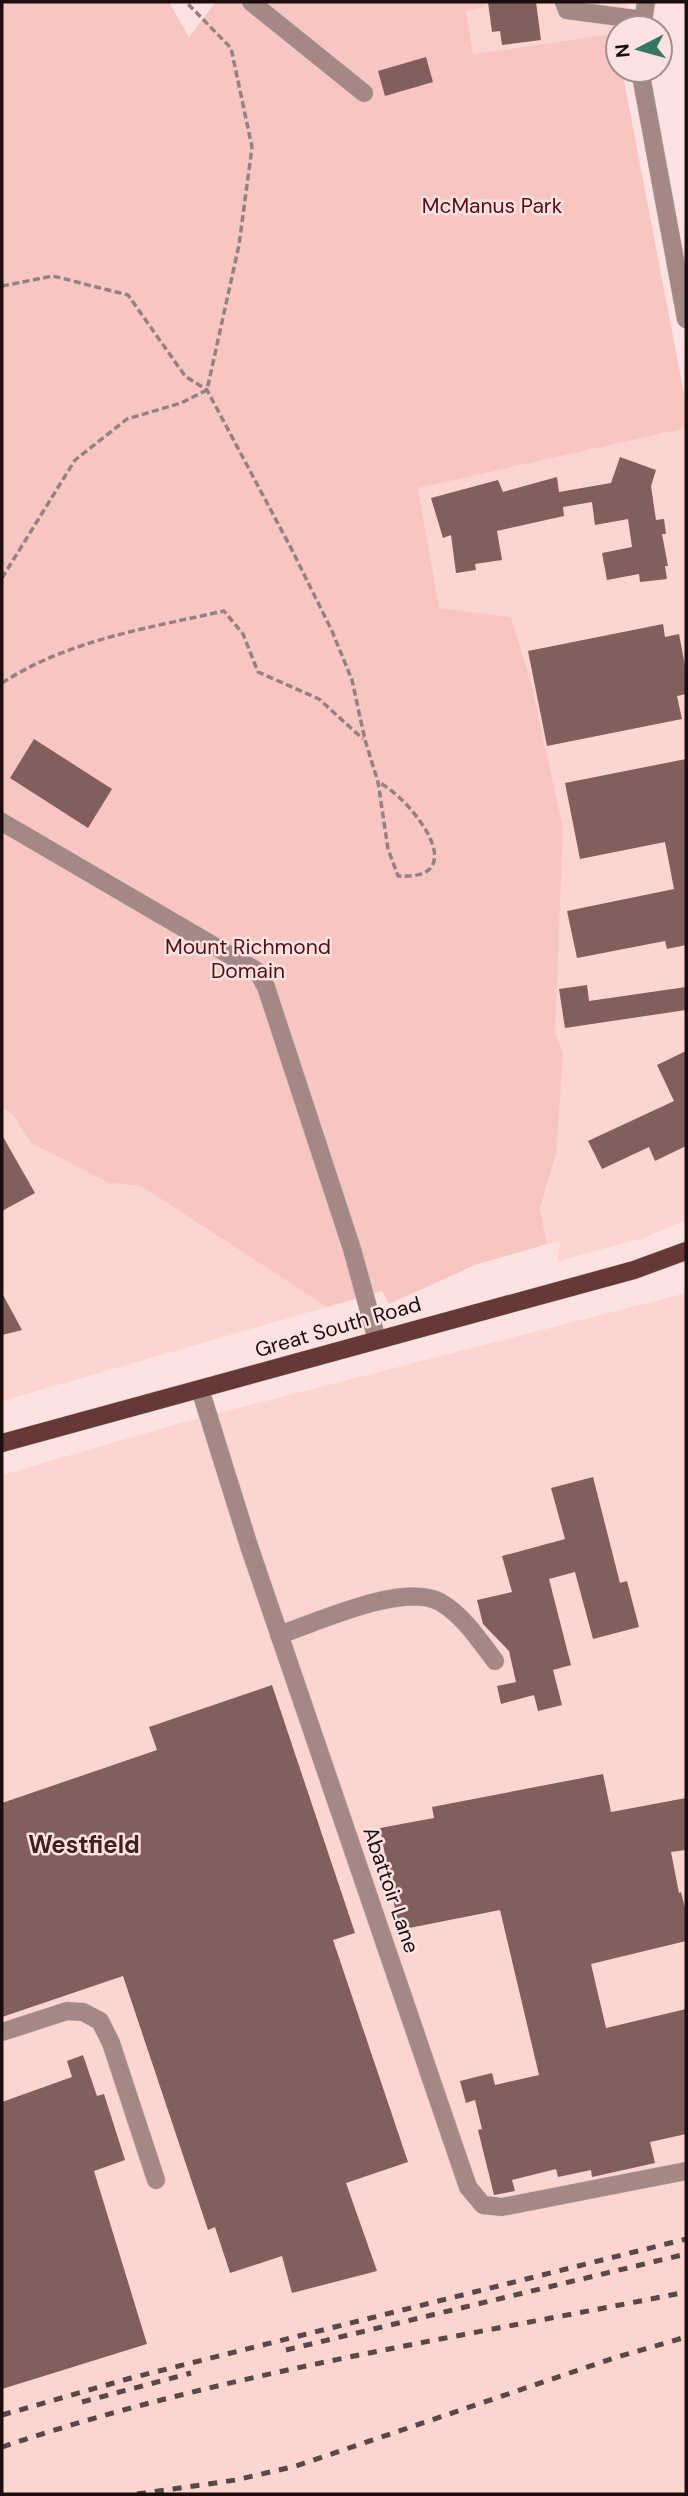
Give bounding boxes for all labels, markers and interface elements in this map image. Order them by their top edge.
north arrow [604,14,674,84]
text: N [609,43,636,59]
park label: McManus Park [422,192,563,220]
park label: Mount Richmond Domain [165,933,331,985]
street label: Great South Road [252,1290,424,1364]
street label: Abattoir Lane [356,1823,426,1957]
district label: Westfield [28,1829,140,1860]

